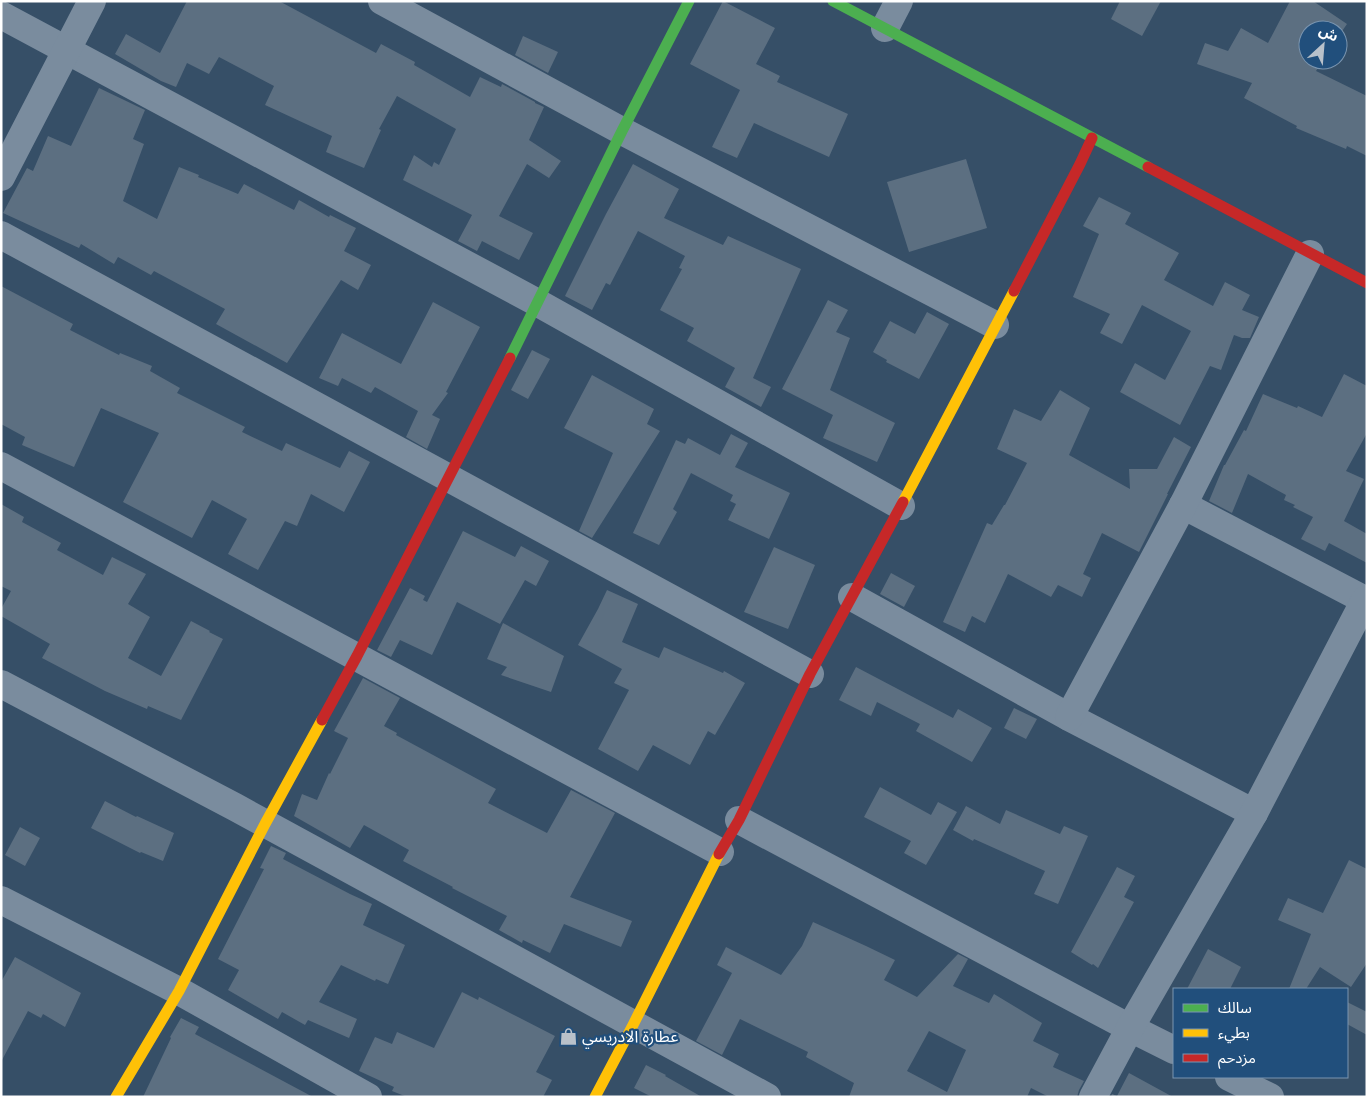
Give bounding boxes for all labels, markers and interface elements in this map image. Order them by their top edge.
north arrow [1298,20,1348,70]
text: ش [1316,20,1342,46]
legend [1173,988,1348,1078]
text: سالك [1218,997,1252,1017]
text: بطيء [1218,1022,1250,1044]
place label: عطارة الادريسي [582,1025,678,1049]
shop icon: عطارة الادريسي [558,1026,578,1046]
text: مزدحم [1218,1047,1256,1069]

